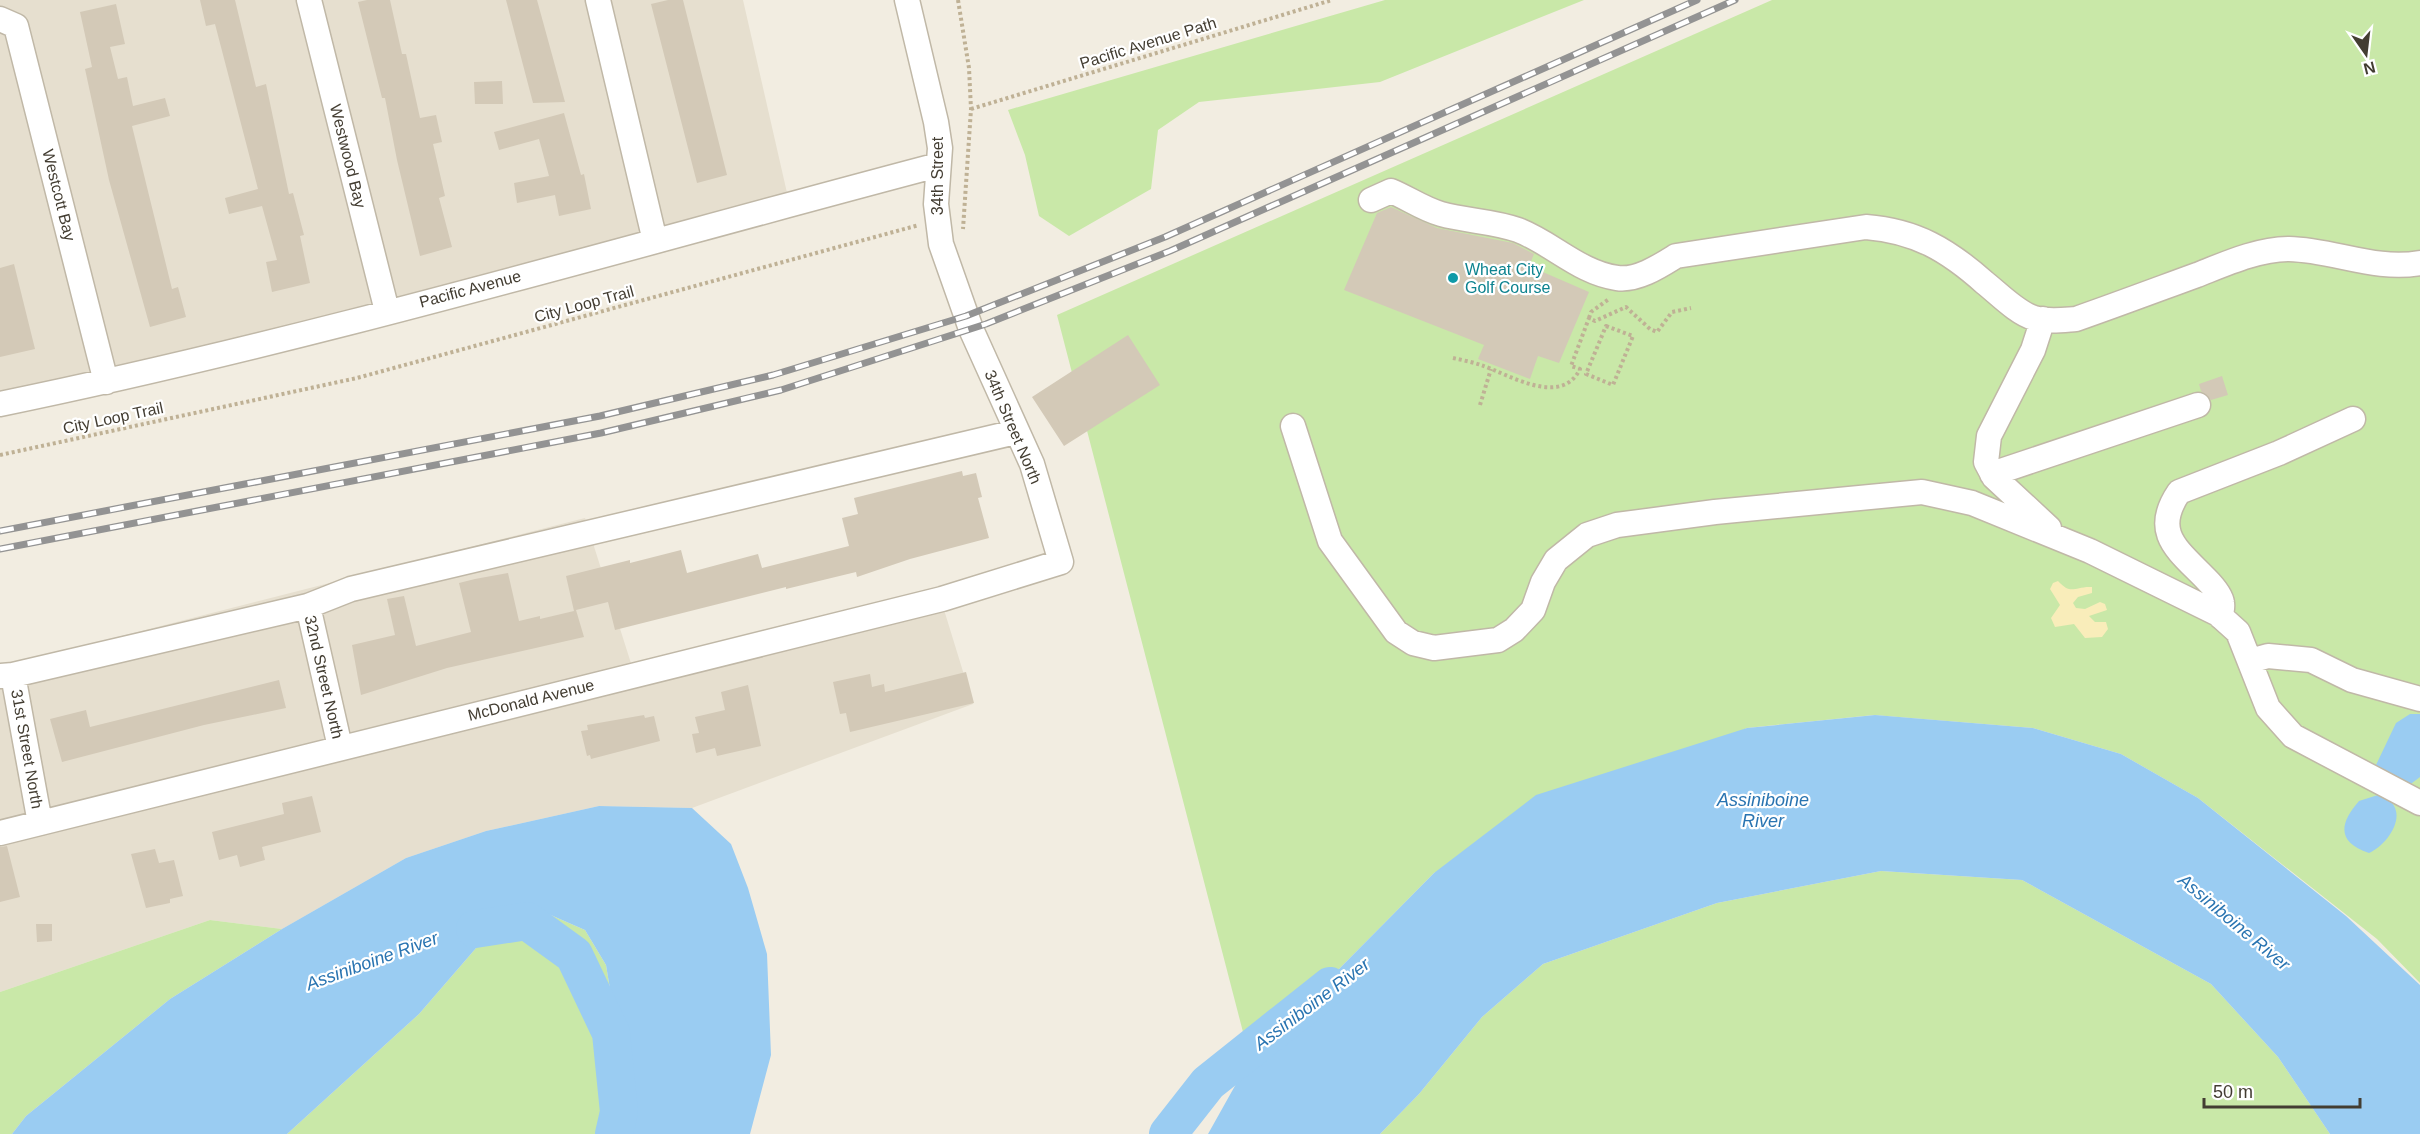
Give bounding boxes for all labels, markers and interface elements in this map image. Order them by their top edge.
street label: Pacific Avenue Path [1078,14,1218,72]
north arrow [2336,24,2396,84]
text: N [2362,58,2377,78]
street label: Westwood Bay [327,102,369,210]
street label: 34th Street [929,136,946,215]
street label: Westcott Bay [39,147,79,243]
place label: Wheat City Golf Course [1465,261,1550,296]
street label: Pacific Avenue [417,267,523,311]
marker: Wheat City Golf Course [1446,271,1460,285]
street label: City Loop Trail [532,283,636,325]
street label: 34th Street North [981,368,1045,486]
street label: City Loop Trail [61,399,165,437]
street label: 32nd Street North [302,614,346,740]
street label: McDonald Avenue [466,676,596,724]
street label: 31st Street North [8,688,46,810]
water label: Assiniboine River [1716,790,1809,831]
water label: Assiniboine River [2174,869,2294,975]
water label: Assiniboine River [302,927,442,995]
water label: Assiniboine River [1250,954,1374,1054]
scale bar [2204,1071,2360,1109]
text: 50 m [2213,1082,2253,1102]

